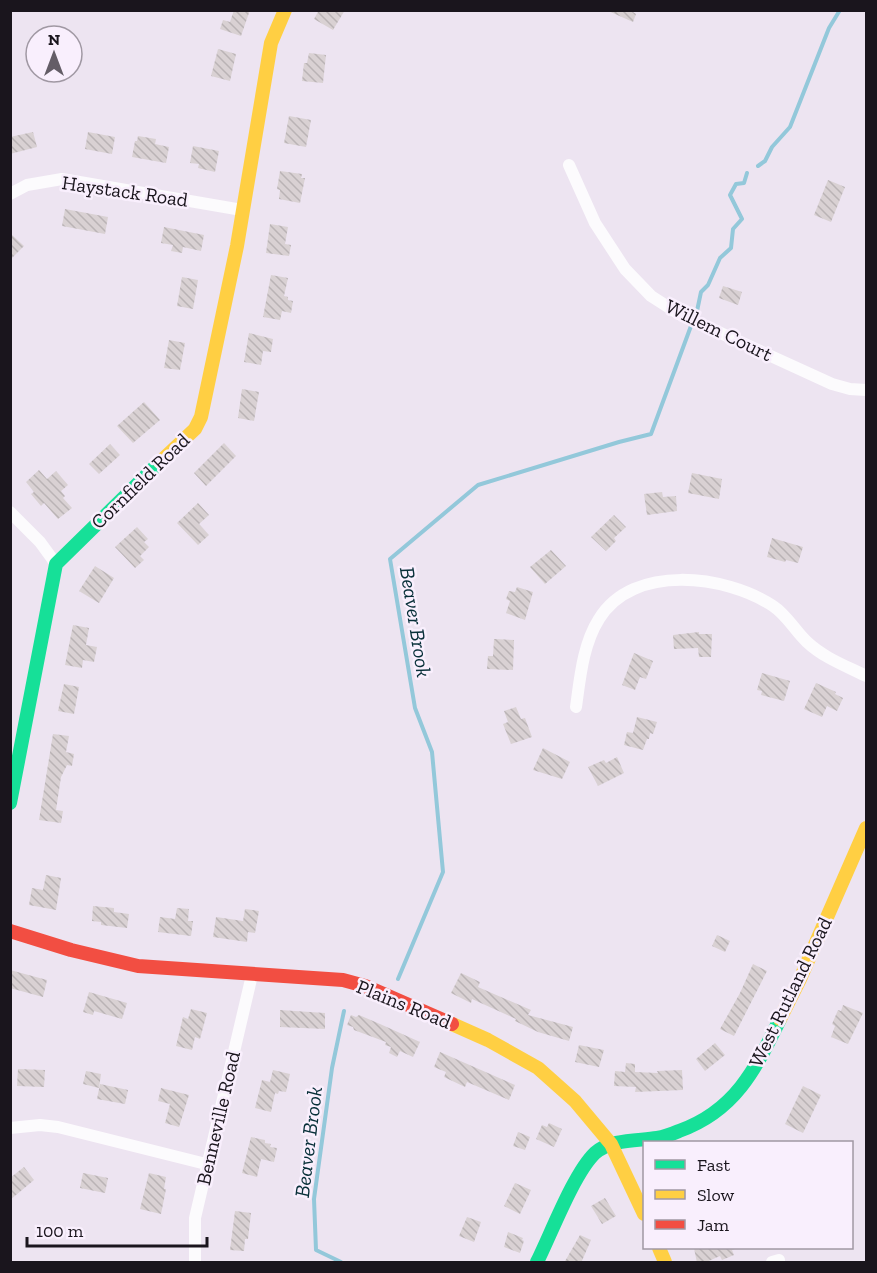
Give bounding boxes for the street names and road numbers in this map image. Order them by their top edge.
street label: Haystack Road [60,170,190,212]
street label: Willem Court [662,294,777,366]
street label: Cornfield Road [86,428,194,534]
street label: West Rutland Road [743,913,837,1071]
street label: Plains Road [353,974,455,1034]
street label: Benneville Road [191,1049,245,1187]

